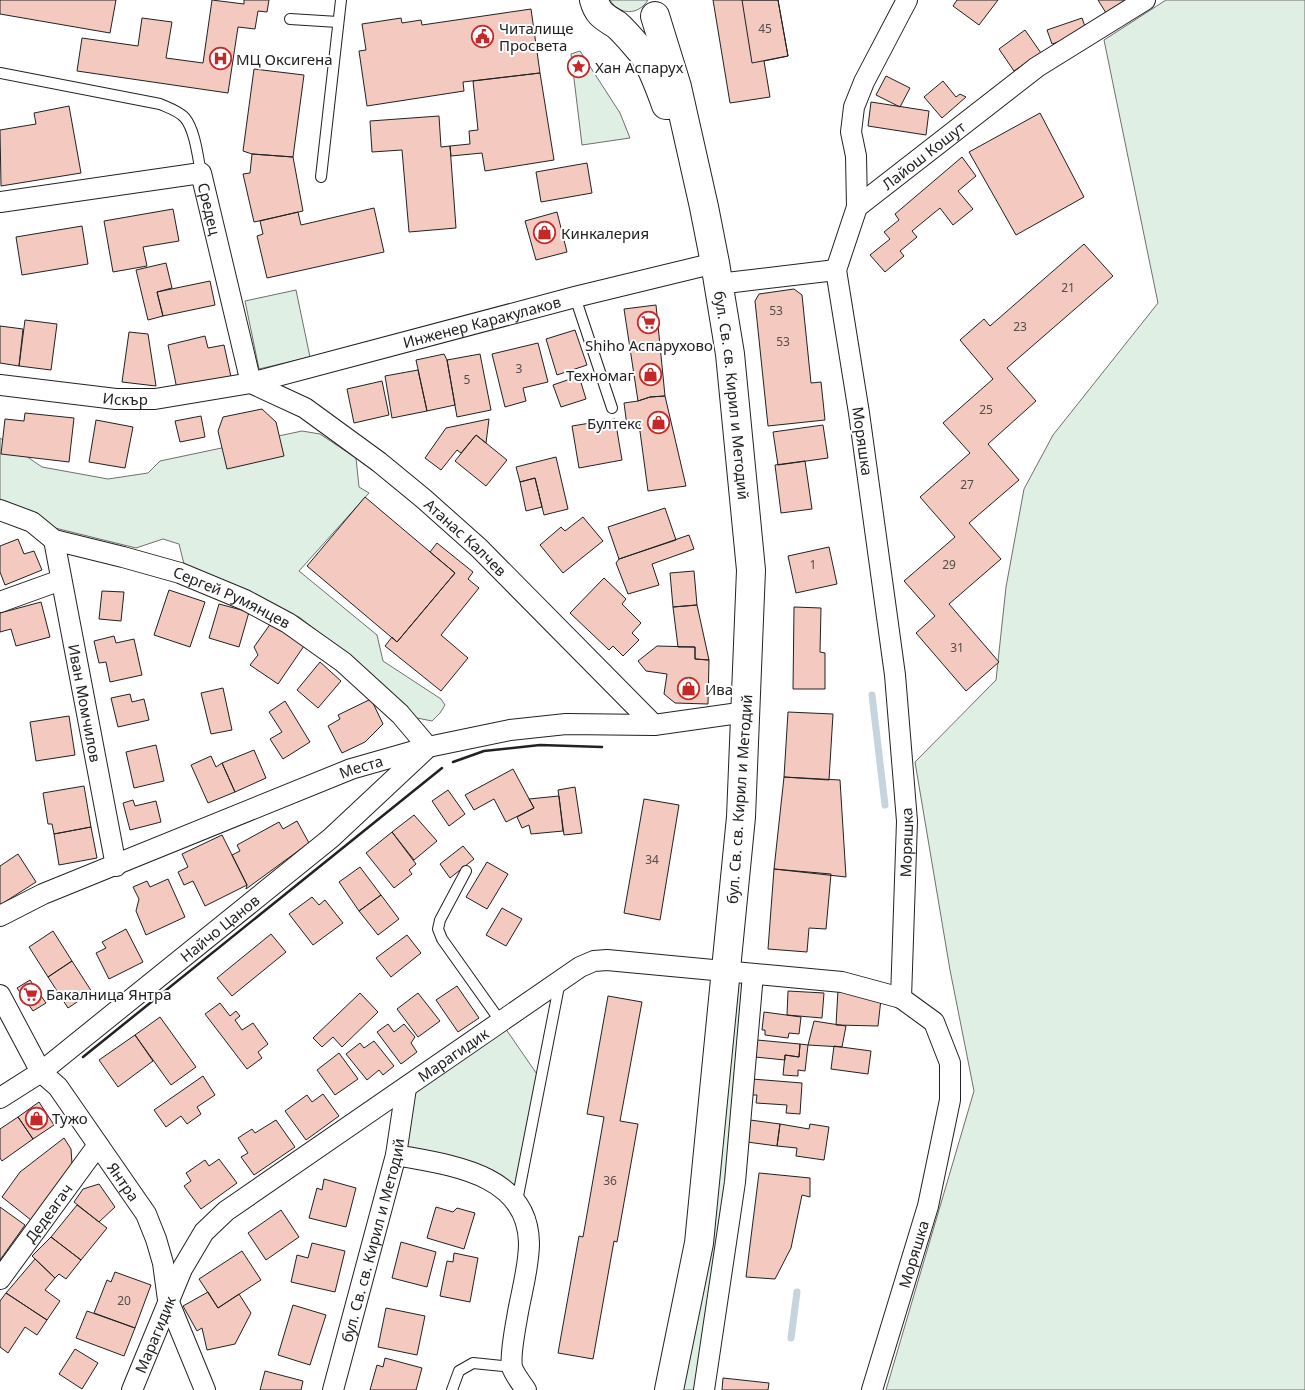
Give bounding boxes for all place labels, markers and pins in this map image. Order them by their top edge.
place label: Читалище Просвета [499,18,574,55]
public building icon: Читалище Просвета [471,25,495,49]
hospital icon: МЦ Оксигена [208,47,232,71]
place label: МЦ Оксигена [236,49,333,69]
place icon: Хан Аспарух [567,55,591,79]
place label: Хан Аспарух [595,57,684,77]
shop icon: Кинкалерия [533,221,557,245]
place label: Кинкалерия [561,223,649,243]
supermarket icon: Shiho Аспарухово [637,310,661,334]
place label: Shiho Аспарухово [585,335,713,355]
shop icon: Техномаг [638,363,662,387]
place label: Техномаг [566,365,634,385]
shop icon: Бултекс [646,411,670,435]
place label: Бултекс [587,413,642,433]
shop icon: Ива [677,677,701,701]
place label: Ива [705,679,733,699]
supermarket icon: Бакалница Янтра [18,982,42,1006]
place label: Бакалница Янтра [46,984,172,1004]
shop icon: Тужо [24,1106,48,1130]
place label: Тужо [52,1108,88,1128]

